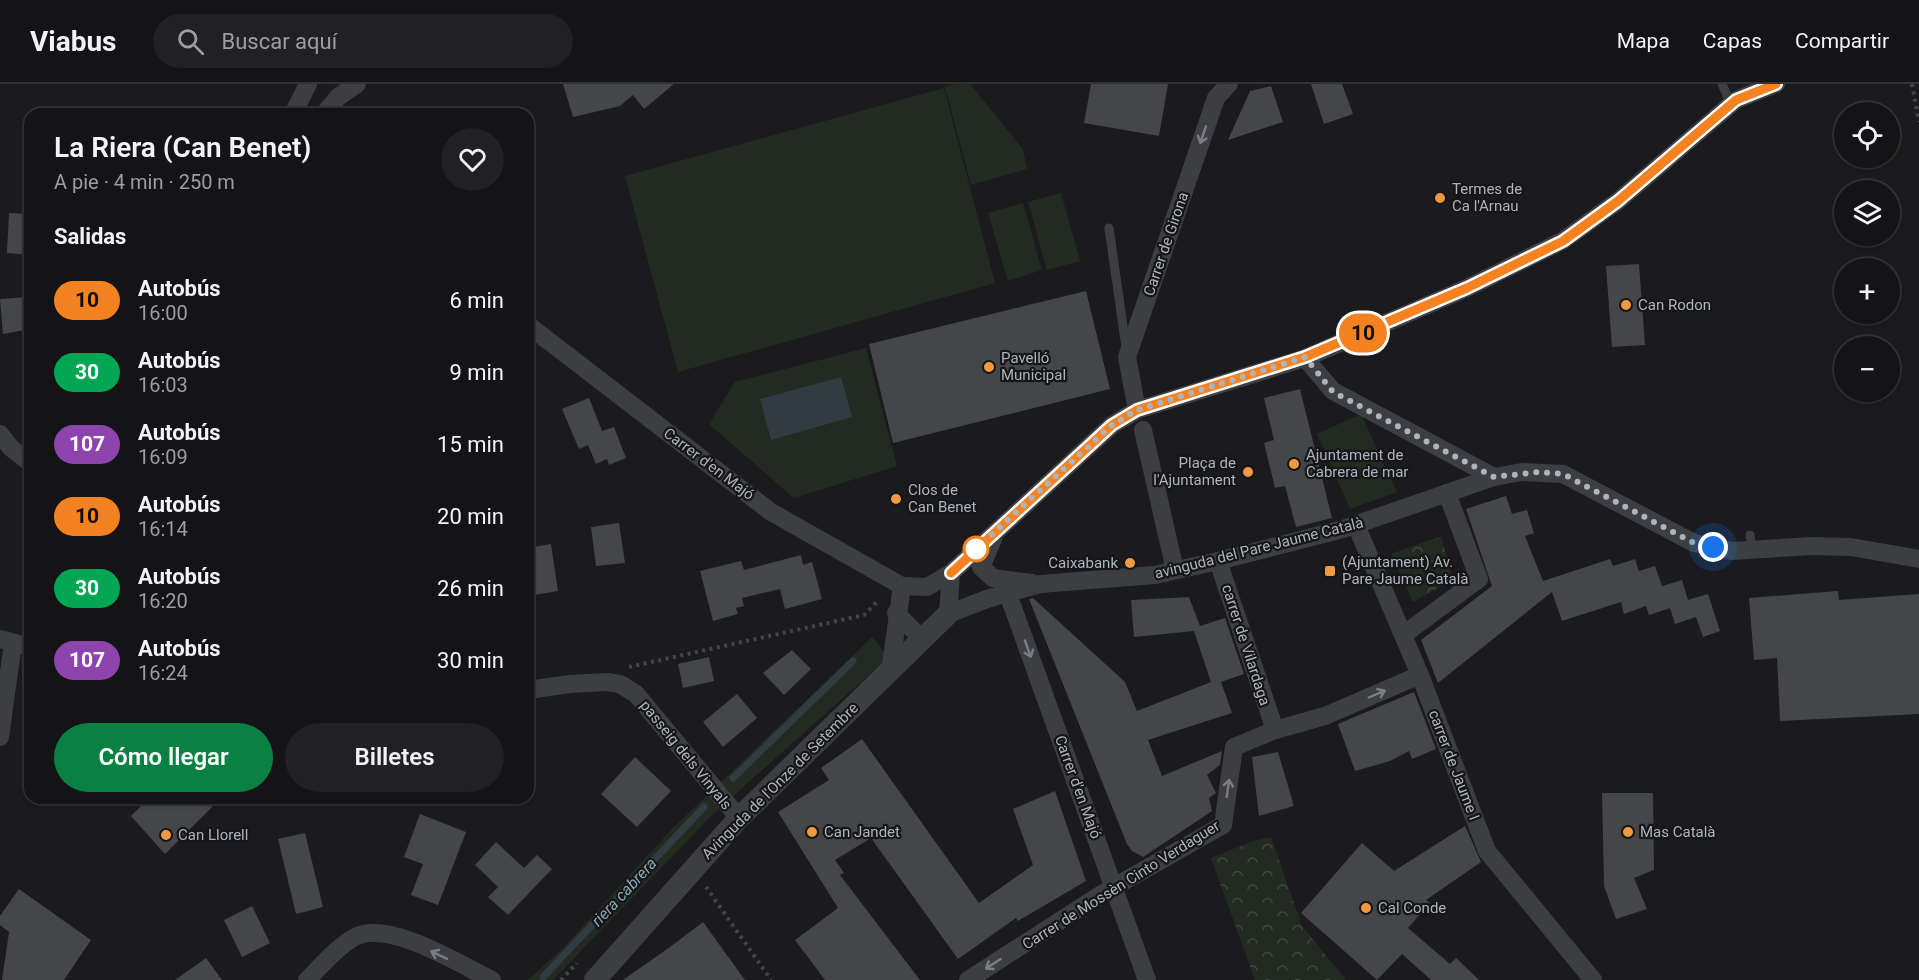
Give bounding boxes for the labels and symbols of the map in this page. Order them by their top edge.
one-way arrow [1197,125,1208,144]
place label: Termes de Ca l'Arnau [1452,180,1522,215]
street label: Carrer de Girona [1140,190,1192,298]
marker: Termes de Ca l'Arnau [1433,191,1447,205]
place label: Can Rodon [1638,296,1711,314]
marker: Can Rodon [1619,298,1633,312]
line badge: 10 [1336,314,1390,352]
place label: Pavelló Municipal [1001,349,1066,384]
marker: Pavelló Municipal [982,360,996,374]
street label: Carrer d'en Majó [660,424,758,504]
place label: Ajuntament de Cabrera de mar [1306,446,1408,481]
place label: Plaça de l'Ajuntament [1153,454,1236,489]
marker: Ajuntament de Cabrera de mar [1287,457,1301,471]
marker: Plaça de l'Ajuntament [1241,465,1255,479]
place label: Clos de Can Benet [908,481,976,516]
marker: Clos de Can Benet [889,492,903,506]
street label: avinguda del Pare Jaume Català [1153,513,1365,583]
your location [1698,532,1728,562]
unlabelled marker [963,536,989,562]
place label: (Ajuntament) Av. Pare Jaume Català [1342,553,1469,588]
place label: Caixabank [1048,554,1118,572]
marker: Caixabank [1123,556,1137,570]
marker: (Ajuntament) Av. Pare Jaume Català [1323,564,1337,578]
street label: carrer de Vilardaga [1218,582,1274,708]
one-way arrow [1023,639,1034,658]
one-way arrow [1367,688,1386,699]
street label: passeig dels Vinyals [636,697,736,813]
street label: Avinguda de l'Onze de Setembre [698,699,862,863]
street label: carrer de Jaume I [1425,707,1483,823]
street label: Carrer d'en Majó [1051,733,1105,841]
one-way arrow [1223,779,1234,799]
street label: Carrer de Mossèn Cinto Verdaguer [1019,817,1223,953]
place label: Can Jandet [824,823,900,841]
place label: Mas Català [1640,823,1716,841]
marker: Can Jandet [805,825,819,839]
marker: Mas Català [1621,825,1635,839]
place label: Can Llorell [178,826,248,844]
marker: Can Llorell [159,828,173,842]
water label: riera cabrera [588,854,660,930]
place label: Cal Conde [1378,899,1446,917]
marker: Cal Conde [1359,901,1373,915]
one-way arrow [431,948,449,960]
one-way arrow [985,958,1002,970]

